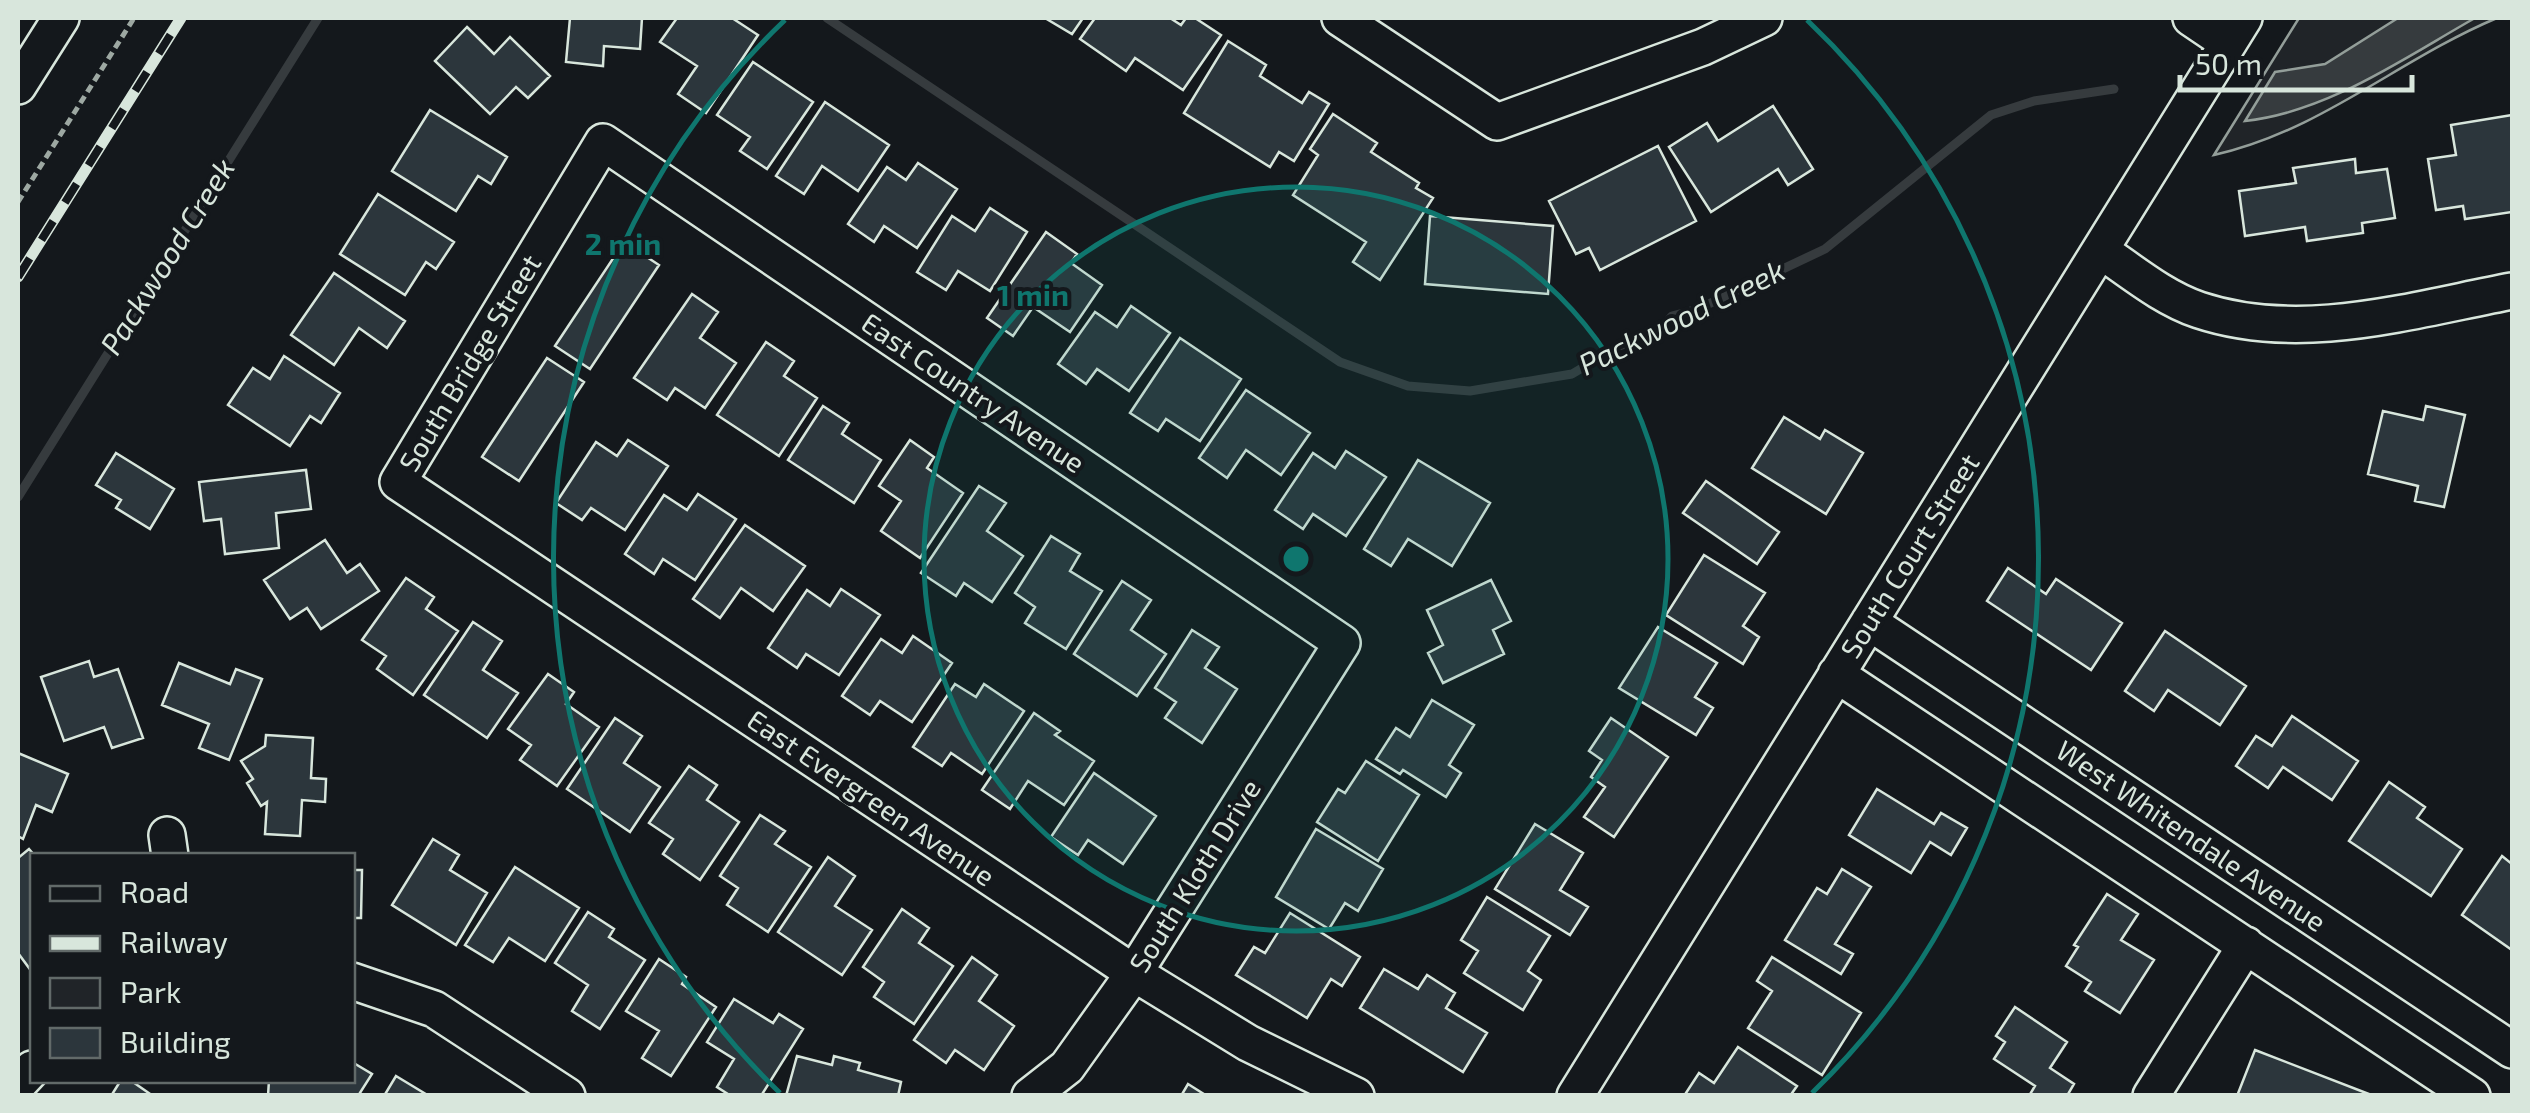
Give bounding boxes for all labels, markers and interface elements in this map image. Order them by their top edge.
scale bar [2180,30,2412,92]
text: 50 m [2195,45,2262,81]
water label: Packwood Creek [92,151,241,361]
text: 2 min [585,225,661,261]
street label: South Bridge Street [391,248,547,477]
water label: Packwood Creek [1572,251,1790,382]
text: 1 min [997,276,1069,312]
street label: East Country Avenue [856,305,1092,479]
street label: South Court Street [1833,447,1986,664]
centre of rings [1278,541,1314,577]
street label: East Evergreen Avenue [741,702,1002,893]
street label: West Whitendale Avenue [2050,732,2333,938]
street label: South Kloth Drive [1121,773,1267,978]
legend [30,853,355,1083]
text: Road [120,873,189,909]
text: Railway [120,923,228,959]
text: Park [120,973,181,1009]
text: Building [120,1023,231,1059]

